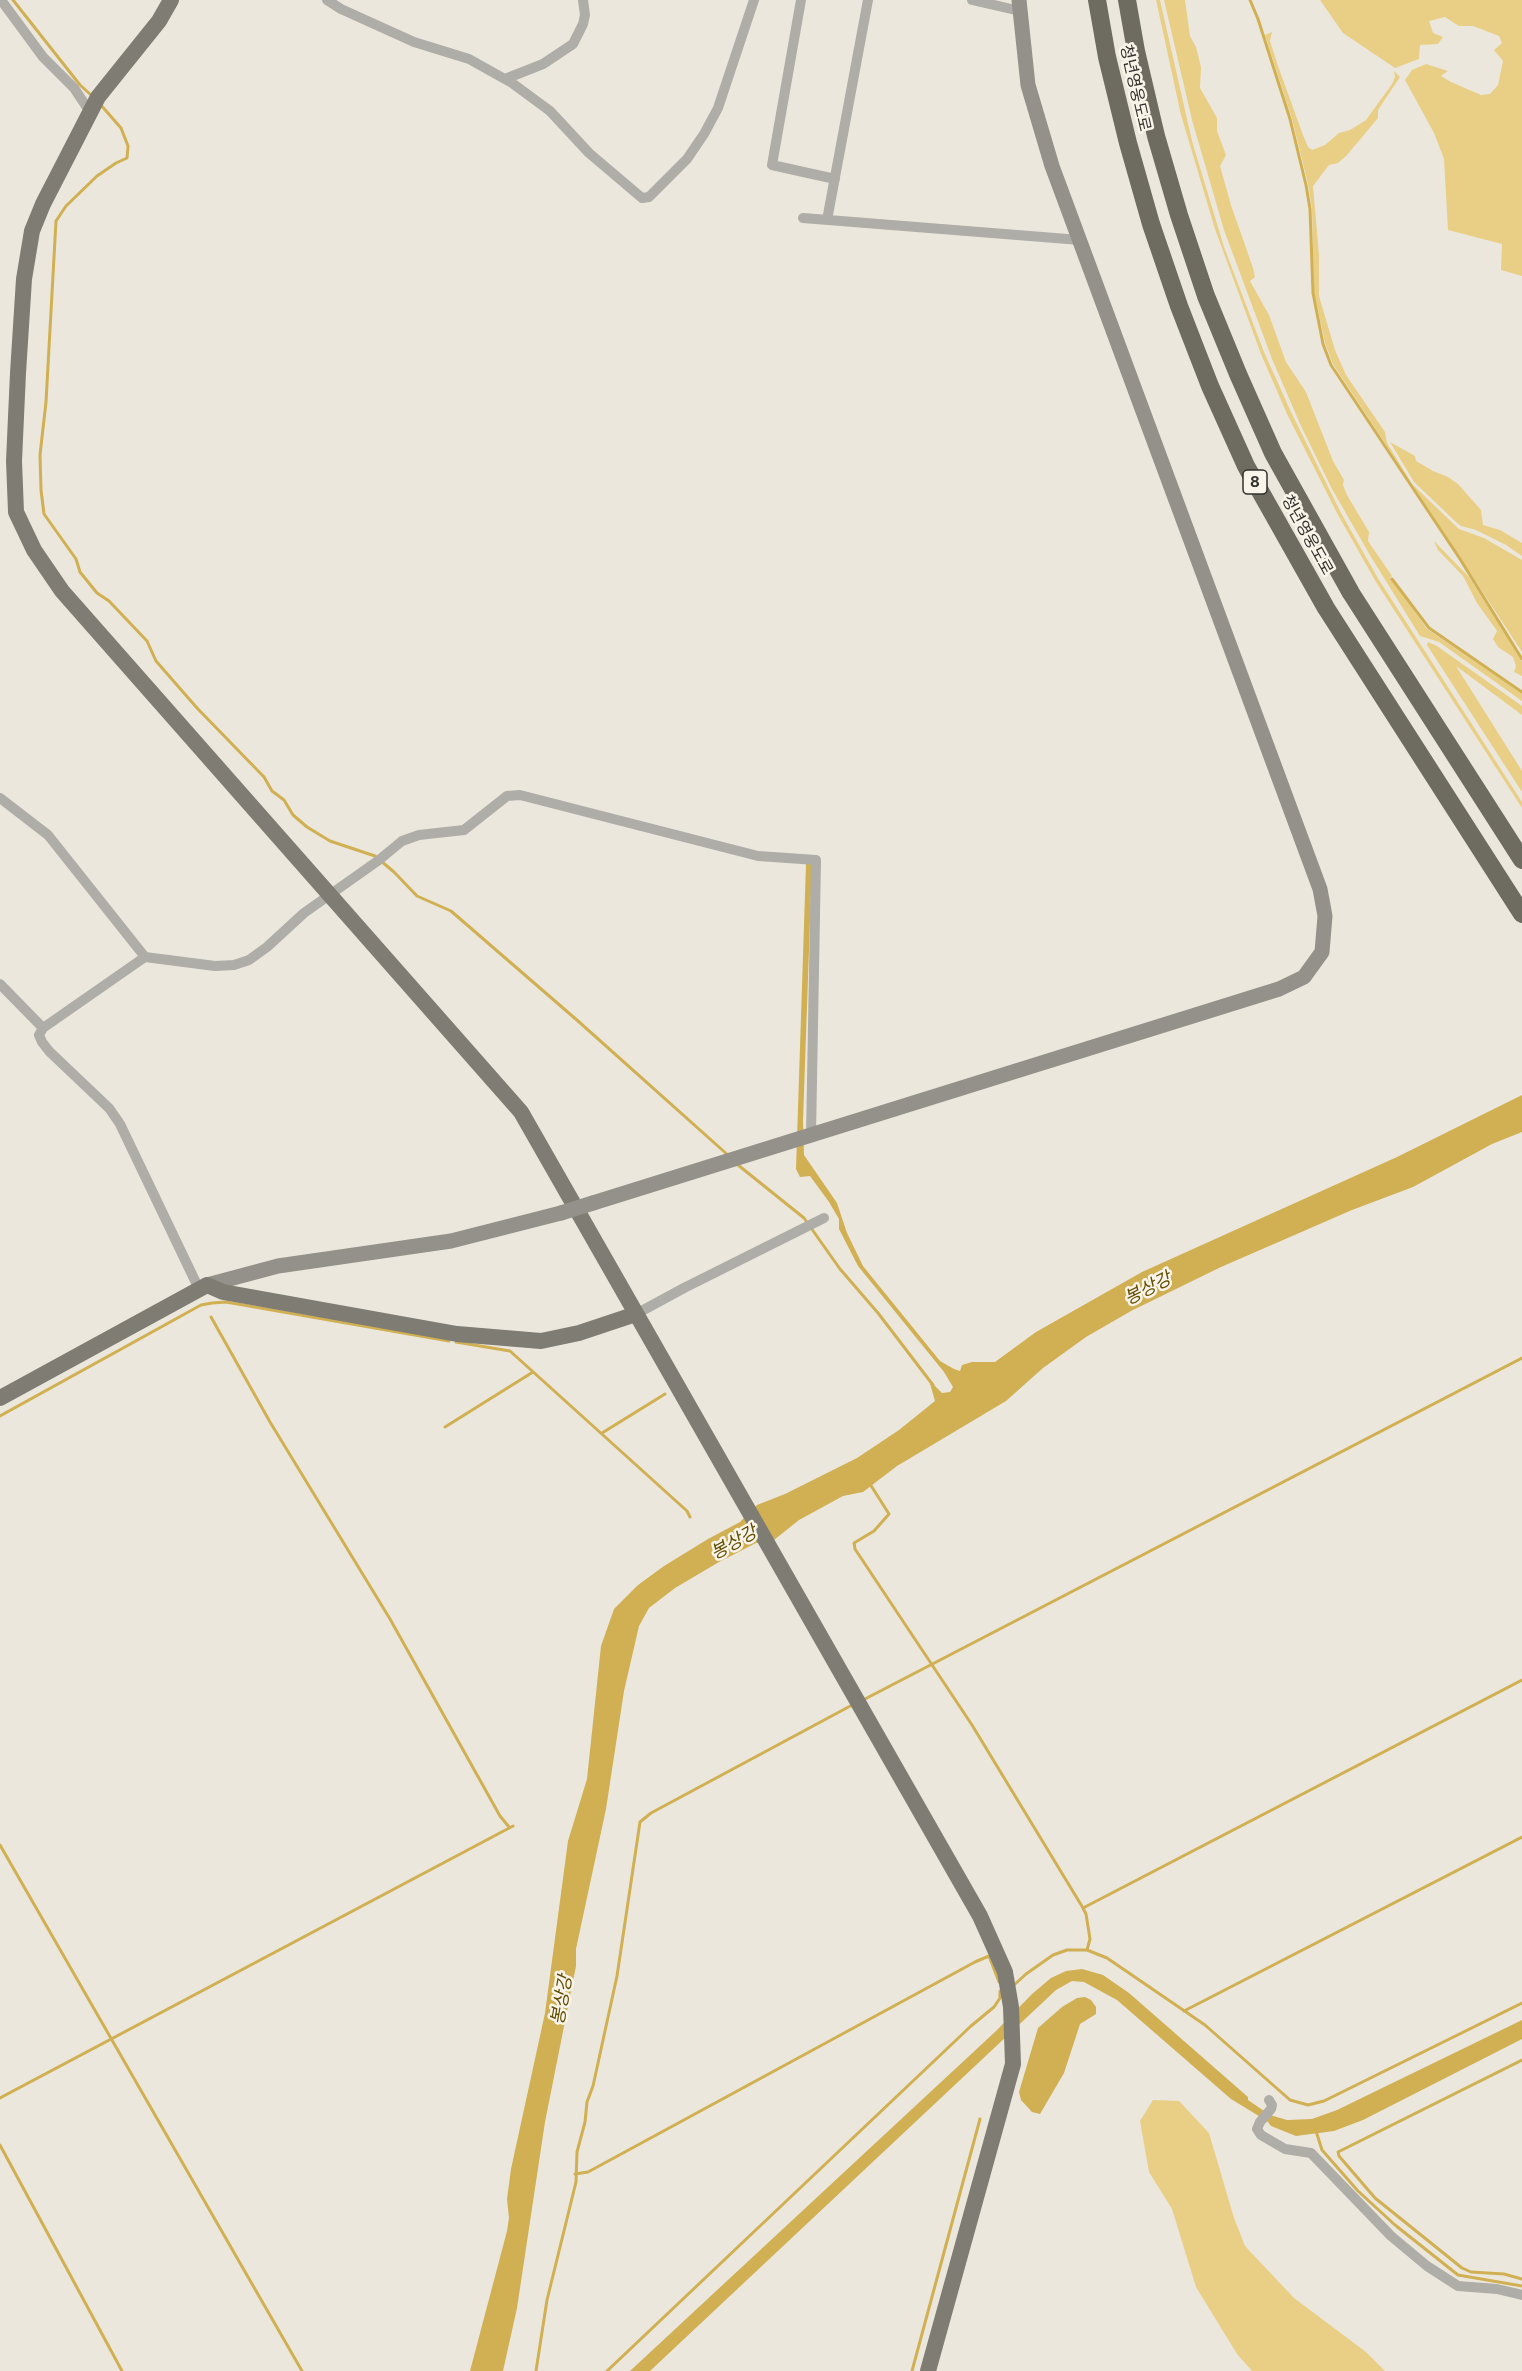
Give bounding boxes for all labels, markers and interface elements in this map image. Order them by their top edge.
street label: 청년영웅도로 [1116,43,1154,133]
road number: 8 [1243,470,1267,494]
street label: 청년영웅도로 [1277,492,1337,578]
water label: 봉상강 [1121,1268,1175,1310]
water label: 봉상강 [707,1522,761,1564]
water label: 봉상강 [547,1974,577,2026]

